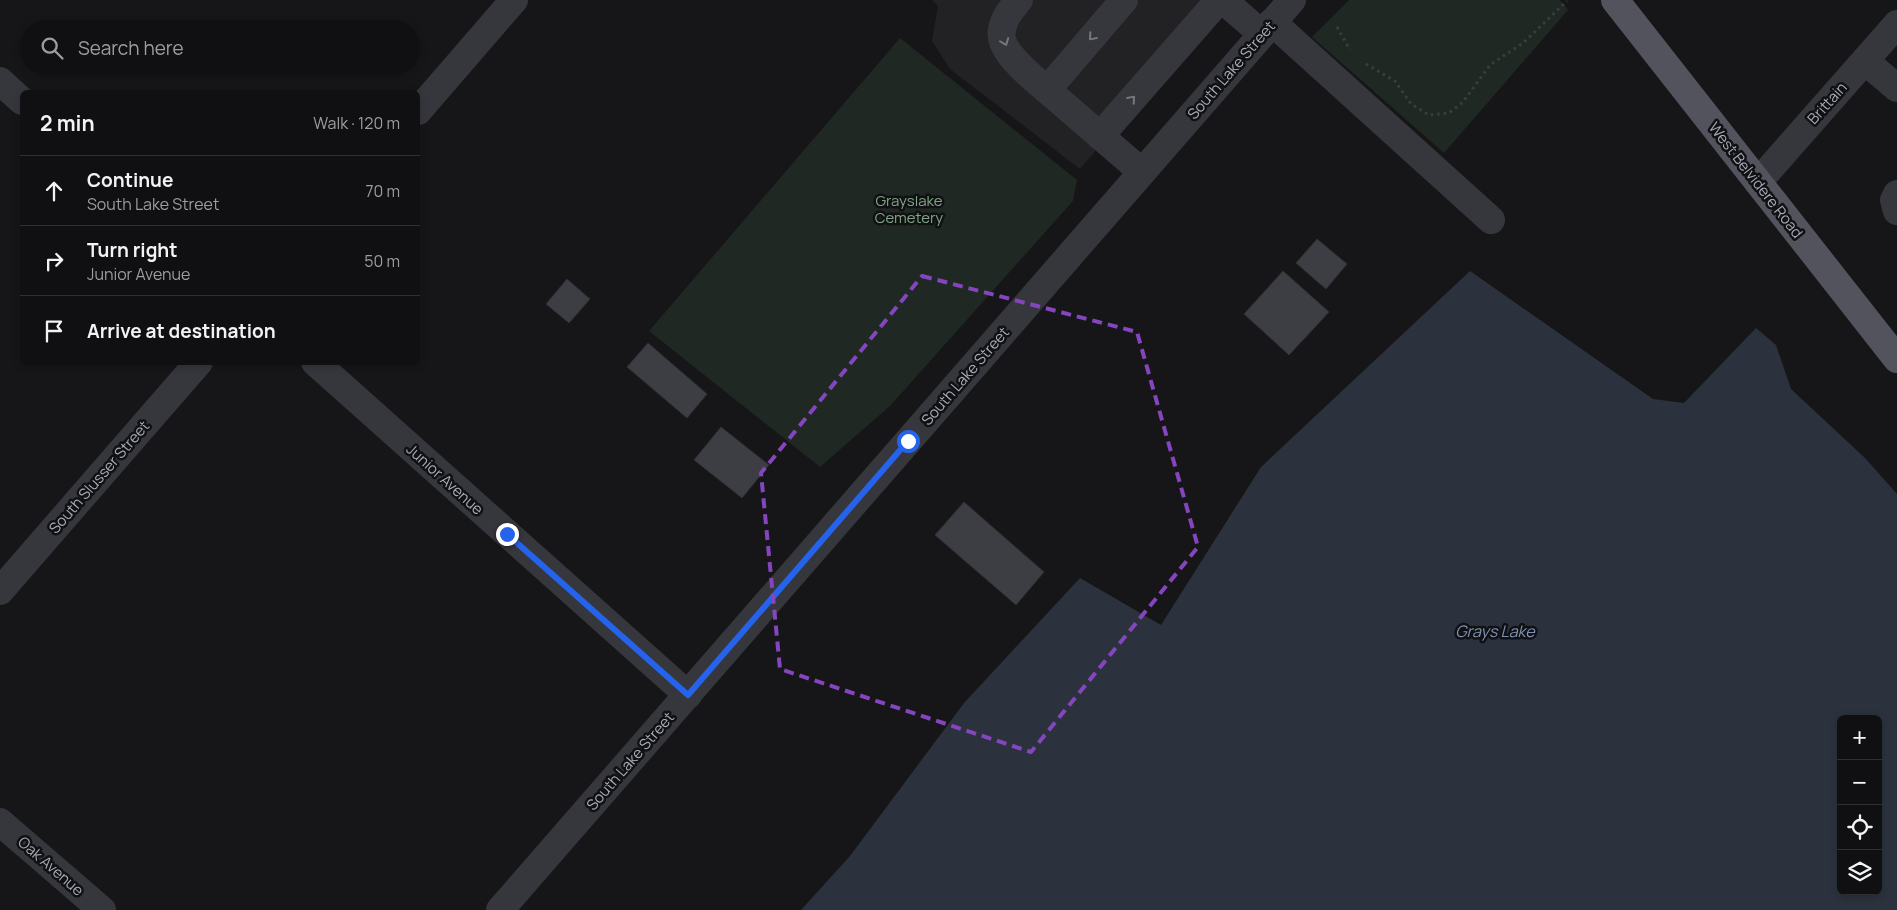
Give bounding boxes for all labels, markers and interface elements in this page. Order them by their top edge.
street label: South Lake Street [1182,16,1280,124]
search box [20,20,420,75]
one-way arrow [1089,31,1098,40]
icon: search [38,34,66,62]
text: Search here [78,35,184,61]
one-way arrow [999,37,1009,46]
street label: Brittain [1802,77,1852,129]
one-way arrow [1126,96,1135,105]
text: 2 min [40,109,95,137]
text: Walk · 120 m [313,112,400,134]
street label: West Belvidere Road [1704,118,1808,242]
text: Continue [87,167,173,193]
icon: ahead [40,177,68,205]
text: 70 m [365,180,400,202]
park label: Grayslake Cemetery [875,190,943,228]
text: South Lake Street [87,193,219,215]
text: Turn right [87,237,177,263]
icon: right [40,247,68,275]
text: 50 m [364,250,400,272]
text: Junior Avenue [87,263,190,285]
icon: arrive [40,317,68,345]
text: Arrive at destination [87,318,276,344]
street label: South Lake Street [916,322,1014,430]
street label: South Slusser Street [44,416,154,538]
route start [897,430,920,453]
street label: Junior Avenue [402,439,488,519]
route end [496,523,519,546]
water label: Grays Lake [1455,620,1536,642]
street label: South Lake Street [581,707,679,815]
map controls [1837,715,1882,895]
button: + [1837,715,1882,760]
button: − [1837,760,1882,805]
button: locate [1837,805,1882,850]
street label: Oak Avenue [14,832,89,901]
button: layers [1837,850,1882,895]

